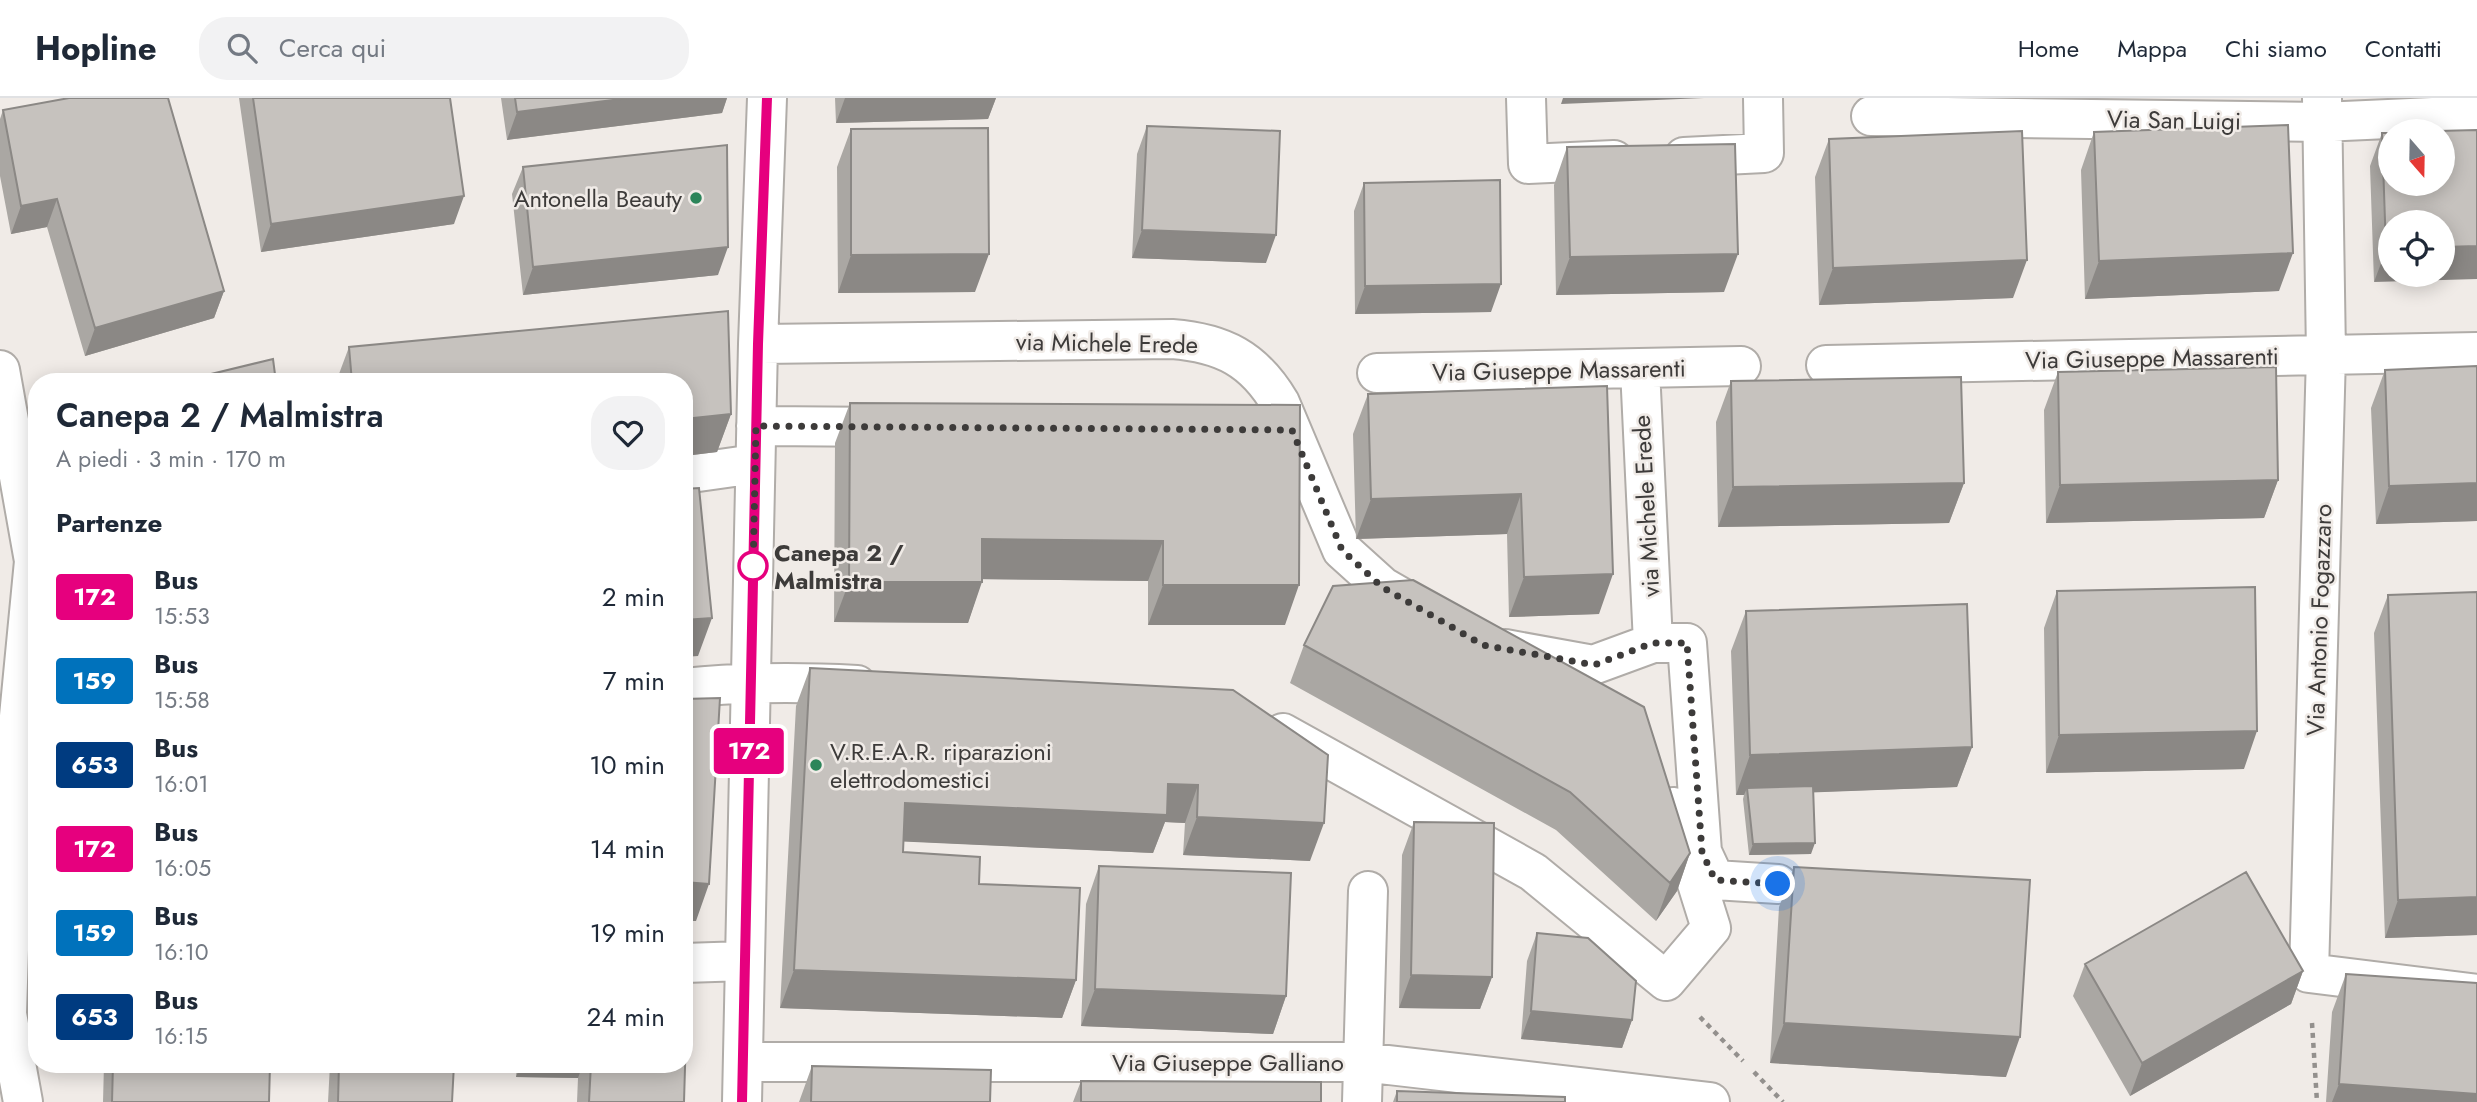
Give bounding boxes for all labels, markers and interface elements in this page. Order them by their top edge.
search box [199,17,689,80]
text: Hopline [35,25,157,72]
icon: search [223,29,261,67]
text: Cerca qui [279,29,386,67]
text: Home [2018,31,2079,66]
text: Mappa [2117,31,2187,66]
text: Chi siamo [2225,31,2327,66]
text: Contatti [2365,31,2442,66]
street label: Via San Luigi [2107,101,2241,139]
north arrow [2378,119,2455,196]
map controls [2378,119,2455,287]
place label: Antonella Beauty [514,181,682,216]
marker: Antonella Beauty [688,190,704,206]
button: locate [2378,210,2455,287]
street label: via Michele Erede [1016,324,1198,362]
street label: Via Giuseppe Massarenti [2025,338,2279,378]
street label: Via Giuseppe Massarenti [1432,350,1686,390]
text: Canepa 2 / Malmistra [56,392,384,439]
button: heart [591,396,665,470]
street label: via Michele Erede [1624,414,1668,598]
text: A piedi · 3 min · 170 m [56,442,286,476]
street label: Via Antonio Fogazzaro [2297,503,2341,737]
text: Partenze [56,504,162,542]
place label: Canepa 2 / Malmistra [774,535,904,598]
marker: Canepa 2 / Malmistra [738,551,768,581]
text: Bus [154,561,198,599]
text: 2 min [602,578,665,616]
text: 172 [73,579,116,614]
text: 15:53 [154,599,210,633]
text: Bus [154,645,198,683]
text: 7 min [603,662,665,700]
text: 159 [73,663,116,698]
text: 15:58 [154,683,210,717]
line badge: 172 [709,728,789,774]
text: Bus [154,729,198,767]
text: 172 [728,733,770,768]
place label: V.R.E.A.R. riparazioni elettrodomestici [830,734,1052,797]
text: 10 min [589,746,665,784]
text: 653 [71,747,118,782]
marker: V.R.E.A.R. riparazioni elettrodomestici [808,757,824,773]
text: 16:01 [154,767,209,801]
text: Bus [154,813,198,851]
text: 14 min [590,830,665,868]
text: 172 [73,831,116,866]
text: 16:05 [154,851,211,885]
your location [1760,866,1795,901]
text: Bus [154,897,198,935]
text: 19 min [590,914,665,952]
text: 159 [73,915,116,950]
text: 16:10 [154,935,209,969]
text: Bus [154,981,198,1019]
text: 24 min [587,998,665,1036]
text: 653 [71,999,118,1034]
text: 16:15 [154,1019,208,1053]
street label: Via Giuseppe Galliano [1112,1045,1344,1080]

